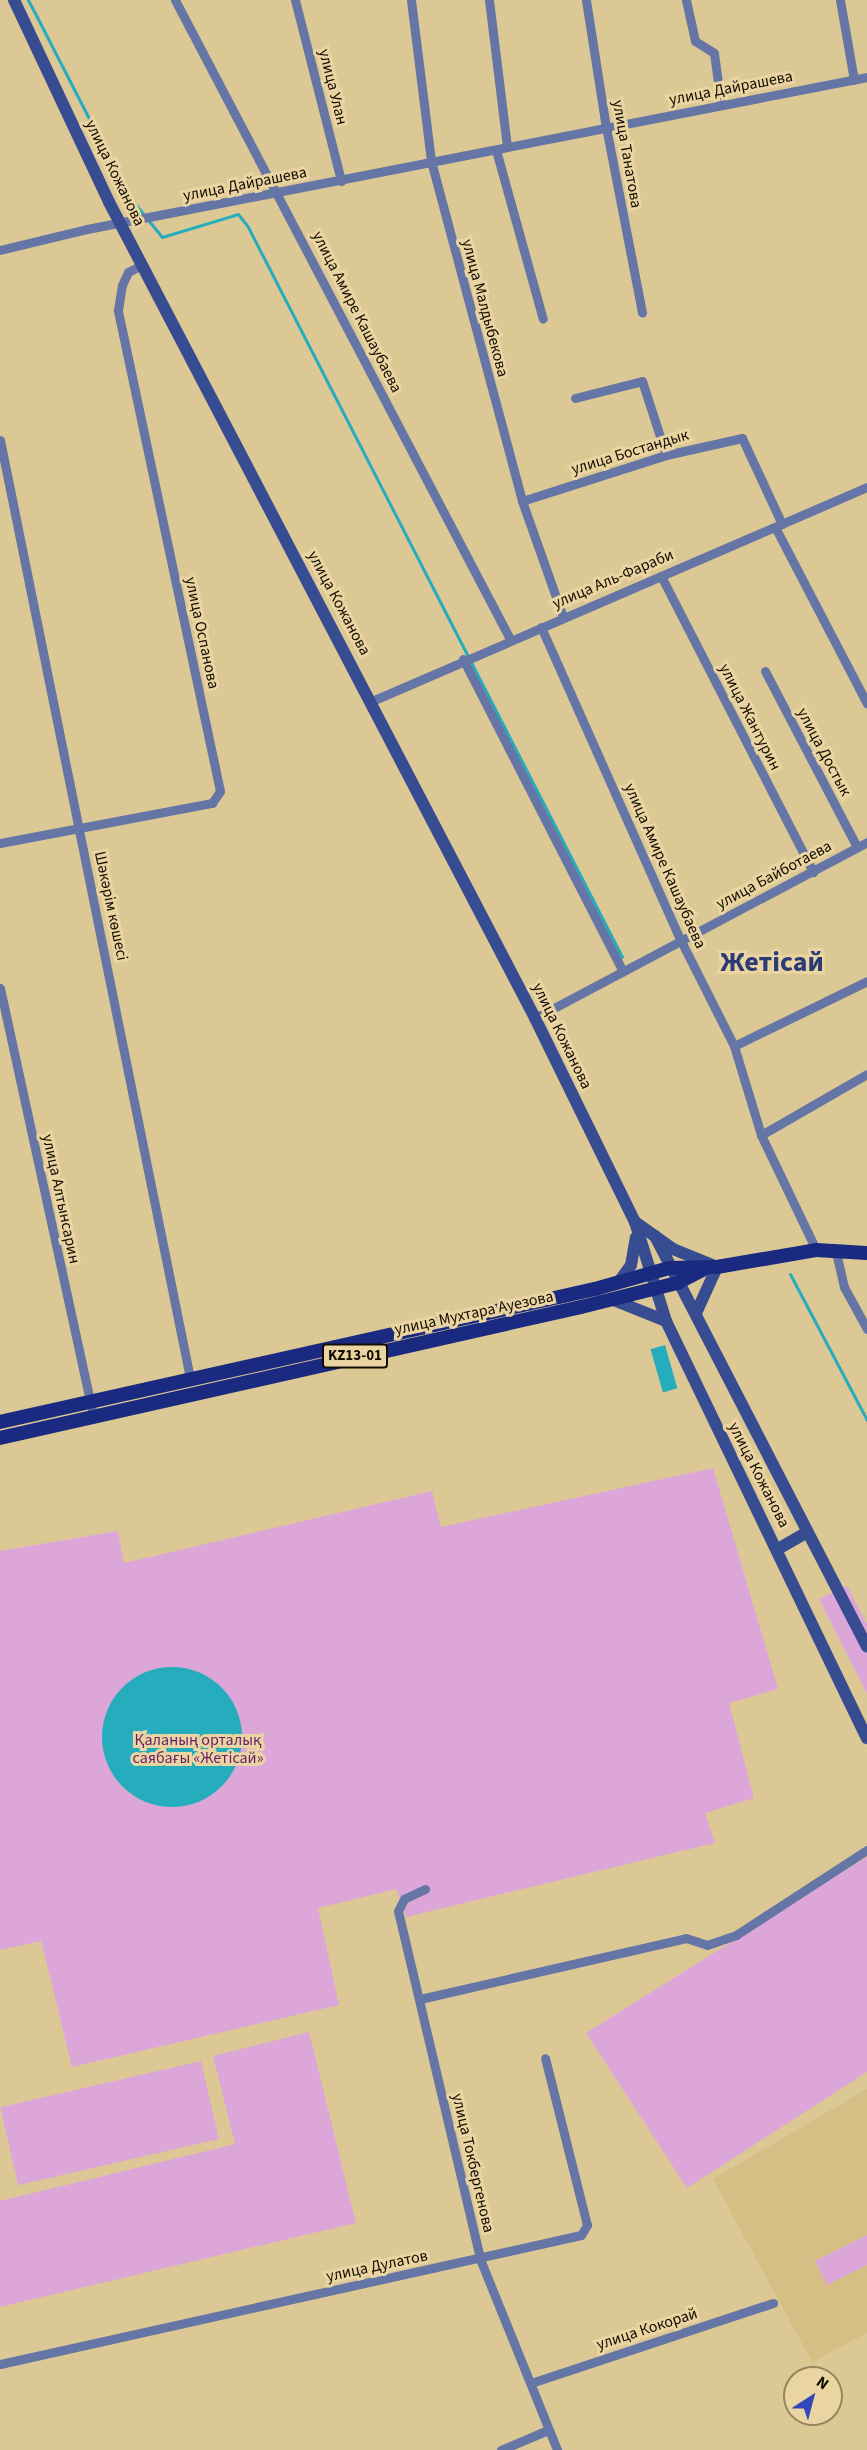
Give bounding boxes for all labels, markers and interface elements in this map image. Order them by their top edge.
street label: улица Улан [314,47,352,127]
street label: улица Дайрашева [668,67,794,109]
street label: улица Танатова [608,98,646,210]
street label: улица Кожанова [81,117,149,229]
street label: улица Дайрашева [182,163,308,205]
street label: улица Амире Кашаубаева [308,228,406,396]
street label: улица Малдыбекова [457,237,513,379]
street label: улица Бостандык [569,425,691,479]
street label: улица Аль-Фараби [550,545,676,613]
street label: улица Кожанова [303,547,375,659]
street label: улица Оспанова [181,575,223,691]
street label: улица Жантурин [715,660,785,774]
street label: улица Достык [793,705,855,799]
street label: улица Амире Кашаубаева [620,781,710,951]
street label: улица Байботаева [713,837,835,913]
street label: Шәкәрім көшесі [90,850,132,962]
district label: Жетісай [720,945,824,979]
street label: улица Кожанова [528,980,596,1092]
street label: улица Алтынсарин [38,1132,84,1266]
street label: улица Мухтара Ауезова [393,1287,555,1339]
road number: KZ13-01 [322,1344,388,1368]
street label: улица Кожанова [724,1419,794,1531]
park label: Қаланың орталық саябағы «Жетісай» [132,1730,264,1768]
street label: улица Токбергенова [448,2091,498,2235]
street label: улица Дулатов [325,2246,429,2286]
street label: улица Кокорай [594,2304,700,2354]
north arrow [783,2366,843,2426]
text: N [812,2371,833,2395]

